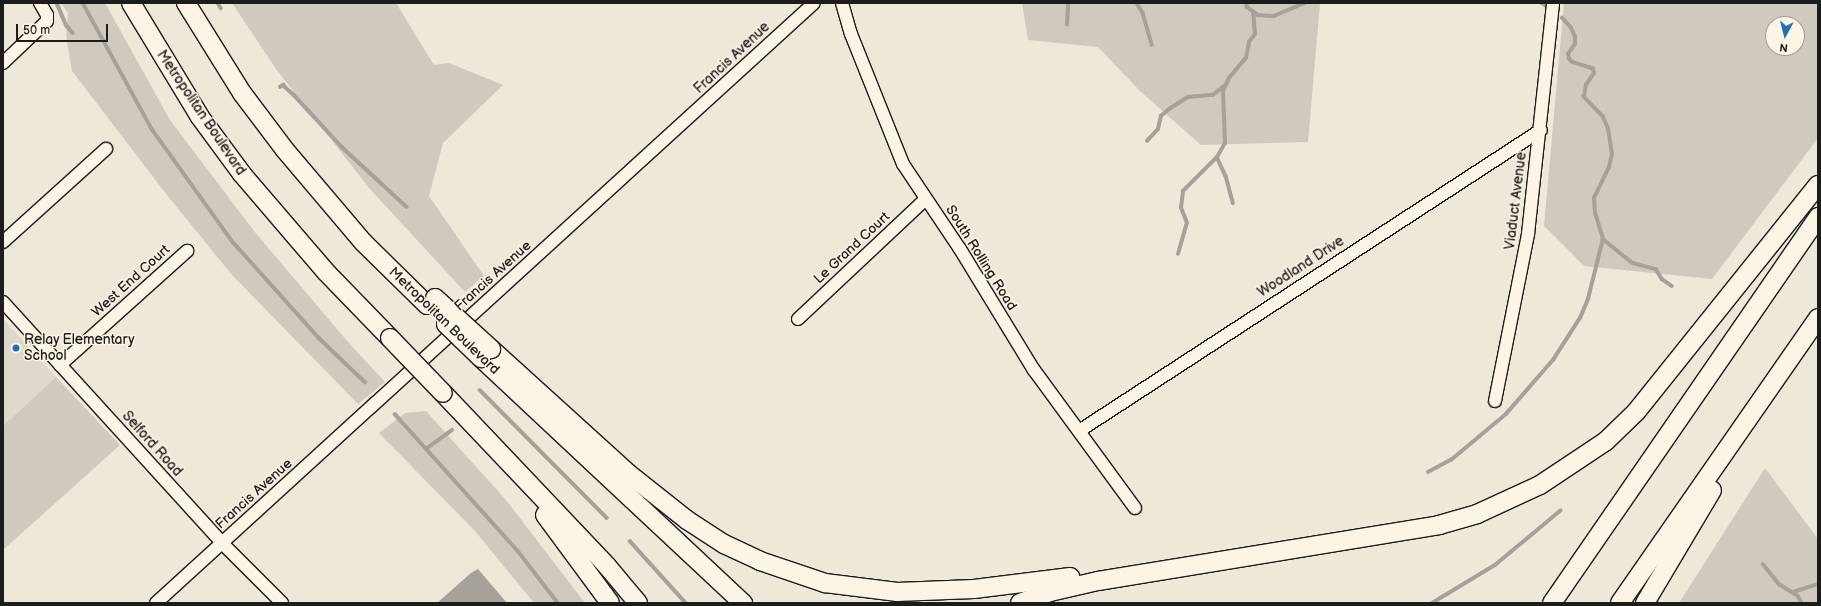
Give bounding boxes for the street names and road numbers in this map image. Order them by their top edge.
street label: Francis Avenue [691,19,773,97]
street label: Metropolitan Boulevard [153,47,249,179]
street label: Viaduct Avenue [1502,151,1530,251]
street label: South Rolling Road [942,202,1020,314]
street label: Le Grand Court [811,209,893,287]
street label: Woodland Drive [1255,233,1347,301]
street label: Francis Avenue [451,237,535,315]
street label: West End Court [88,242,174,320]
street label: Metropolitan Boulevard [385,264,503,378]
street label: Selford Road [118,408,186,480]
street label: Francis Avenue [212,455,296,533]

